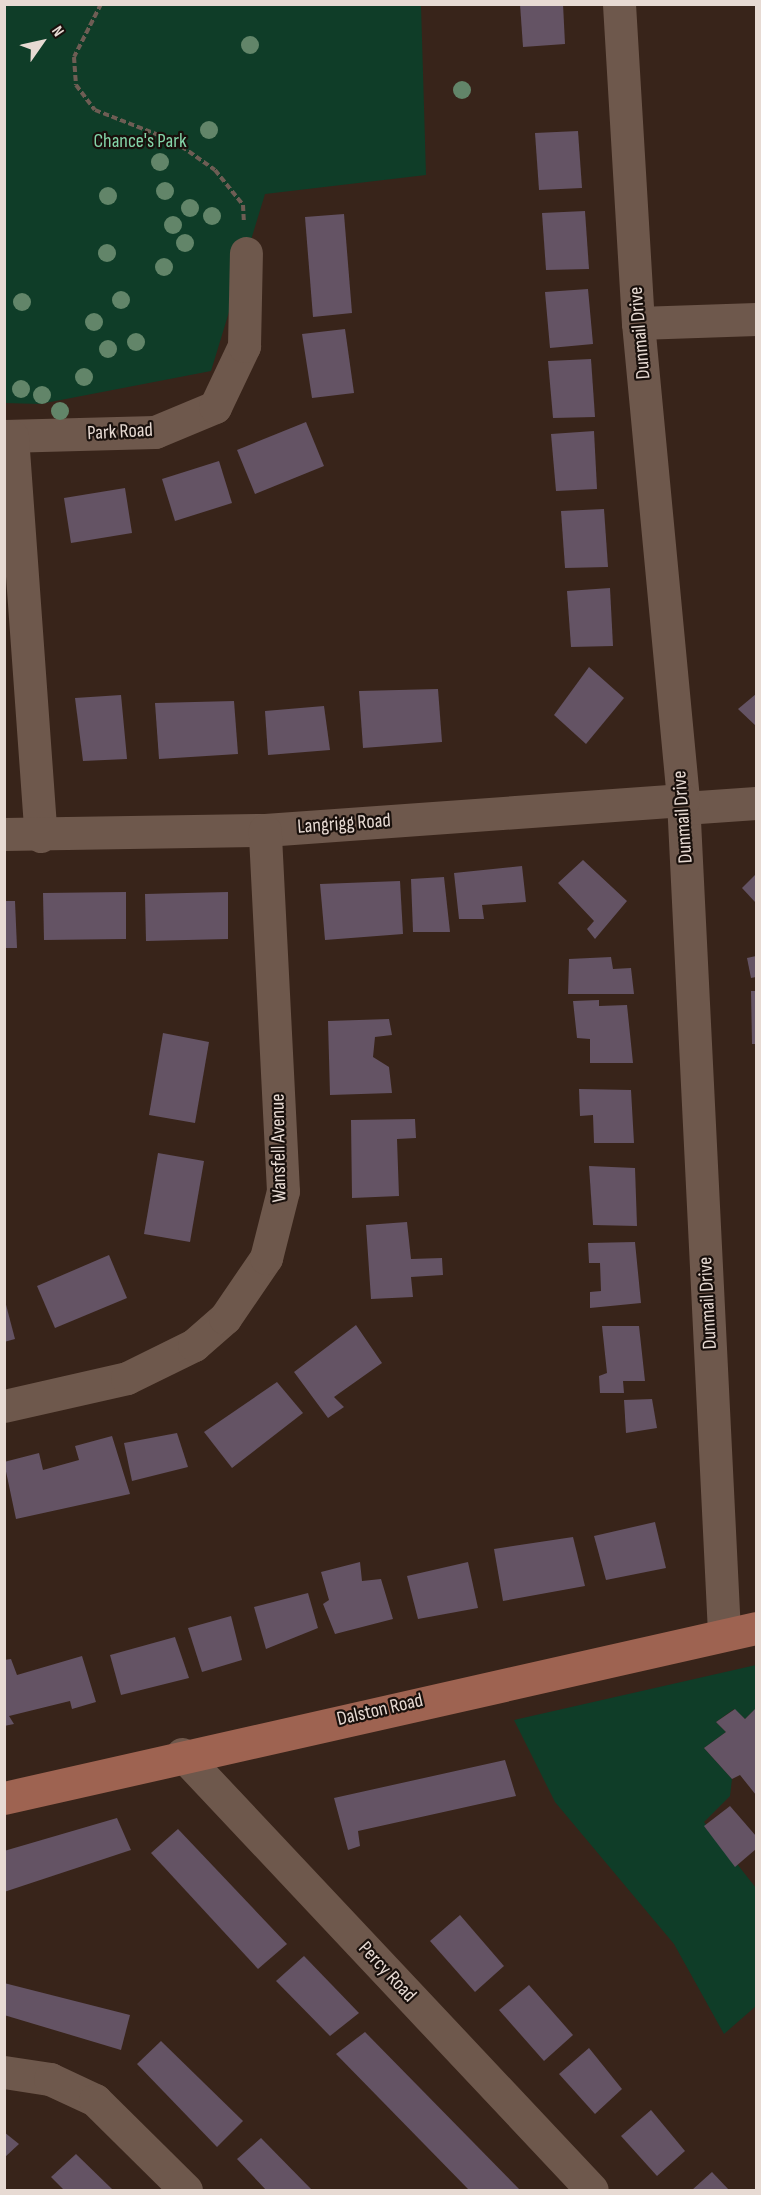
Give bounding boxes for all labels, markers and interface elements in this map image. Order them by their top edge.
north arrow [12,12,72,72]
text: N [47,23,68,41]
park label: Chance's Park [93,129,187,153]
street label: Dunmail Drive [624,286,656,380]
street label: Park Road [87,418,153,446]
street label: Dunmail Drive [668,770,698,864]
street label: Langrigg Road [296,809,392,839]
street label: Wansfell Avenue [266,1093,292,1203]
street label: Dunmail Drive [694,1256,722,1350]
street label: Dalston Road [335,1688,425,1732]
street label: Percy Road [353,1937,421,2007]

